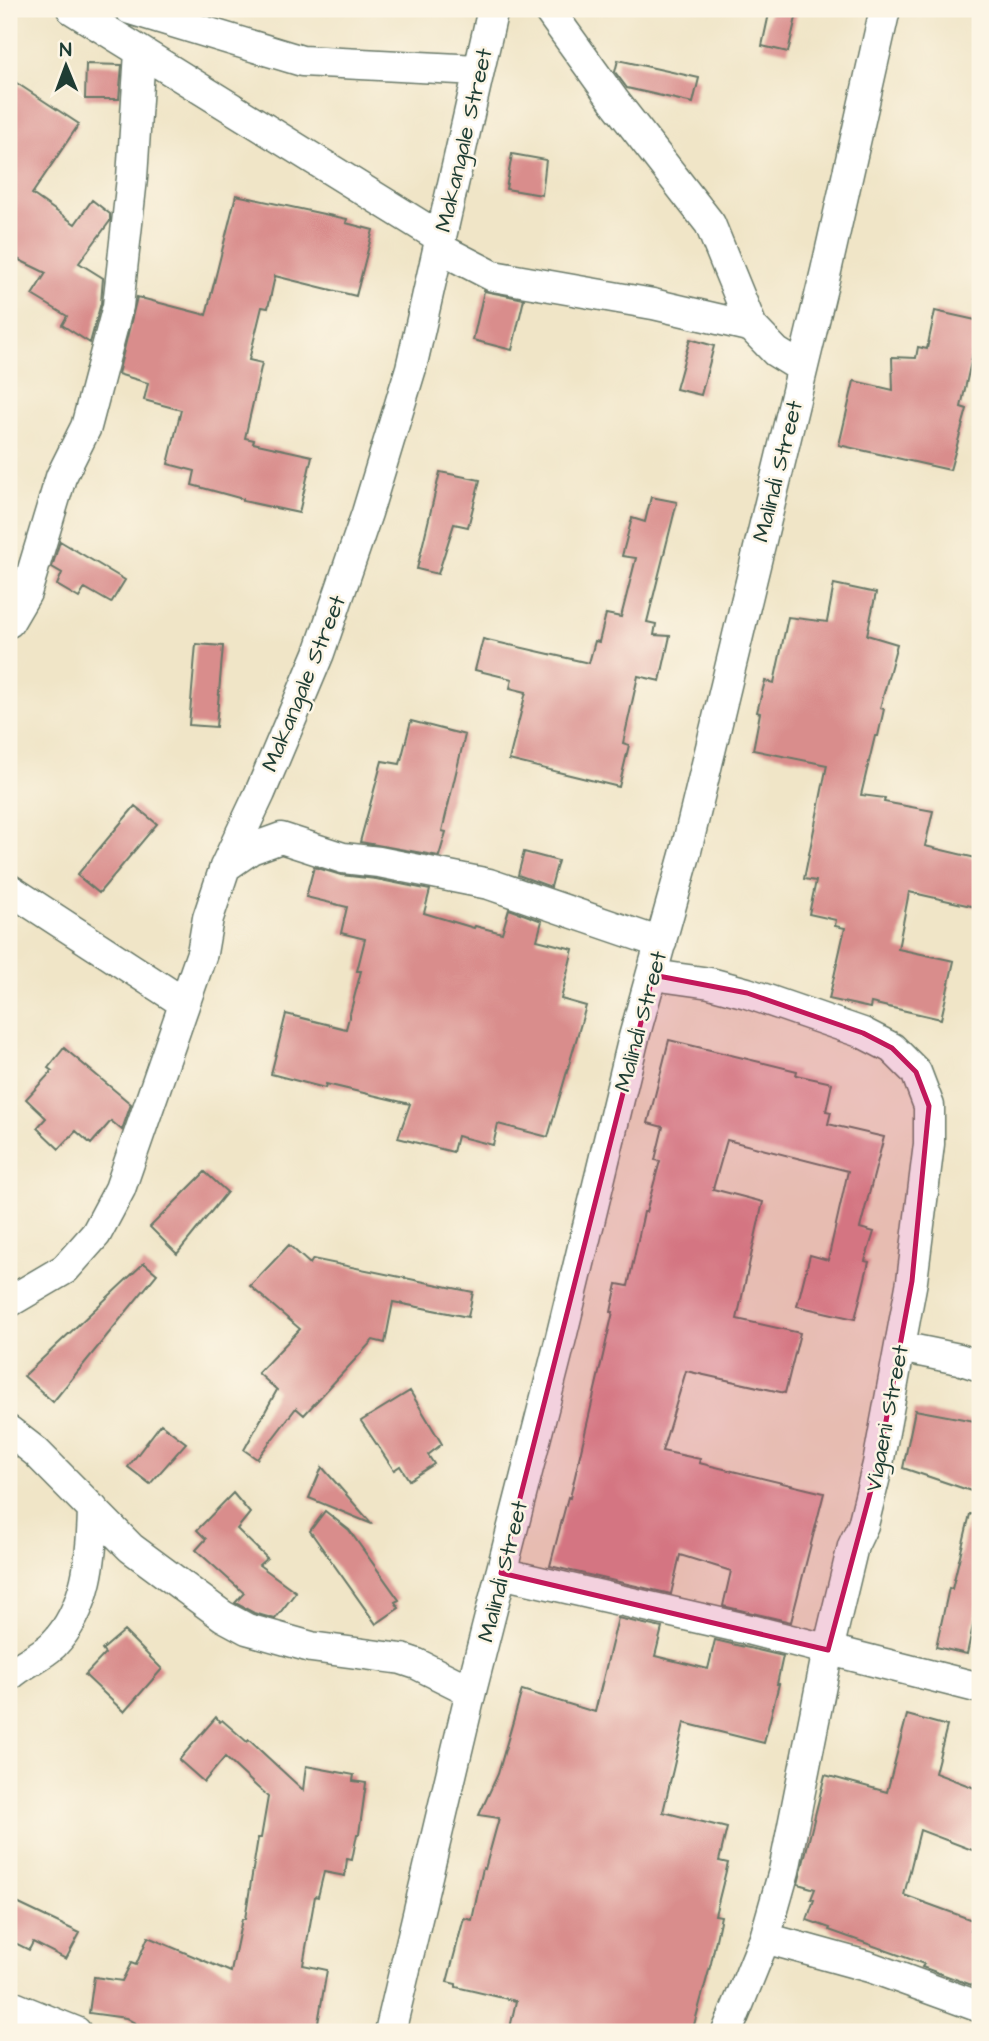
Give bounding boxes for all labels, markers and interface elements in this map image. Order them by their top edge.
north arrow [32,32,102,102]
text: N [60,37,72,64]
street label: Makangale Street [427,44,502,236]
street label: Malindi Street [745,396,811,545]
street label: Makangale Street [254,590,355,777]
street label: Malindi Street [607,947,675,1095]
street label: Vigaeni Street [857,1341,918,1495]
street label: Malindi Street [470,1496,536,1645]

